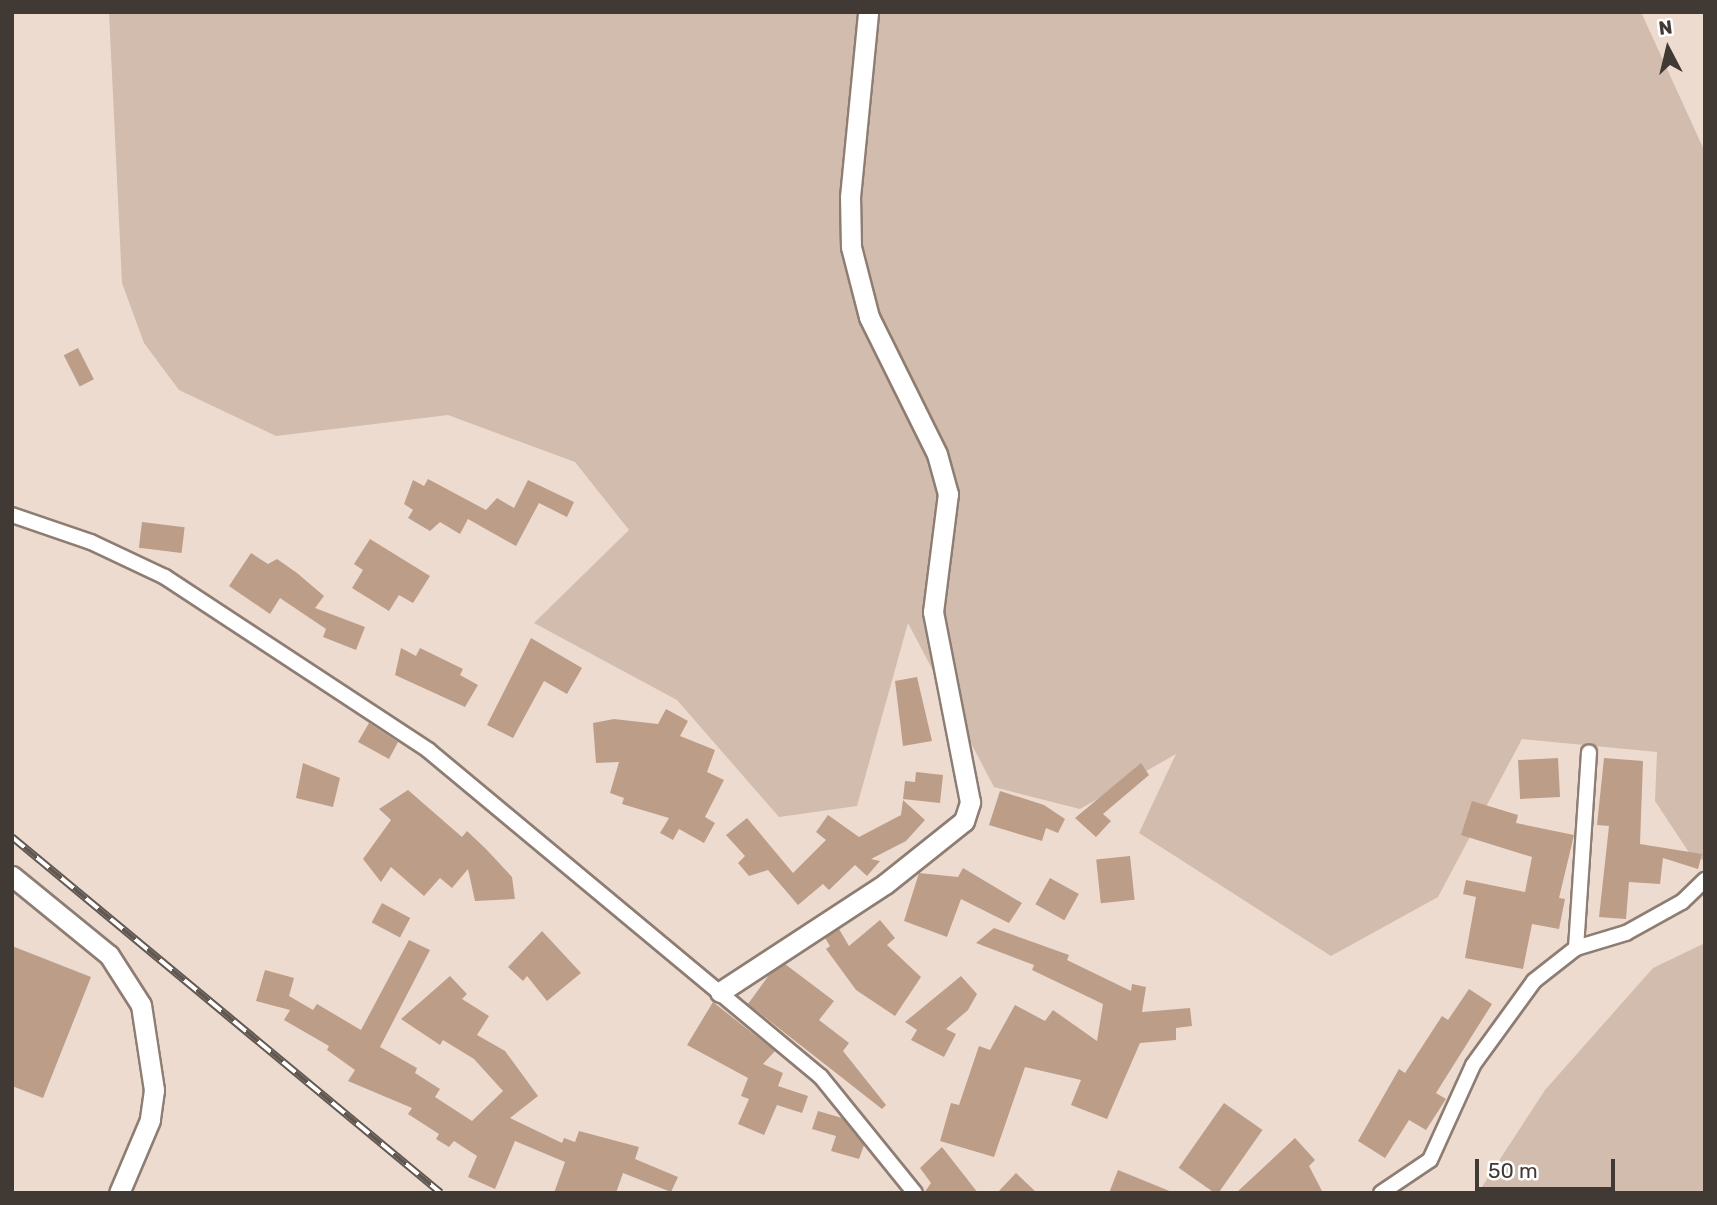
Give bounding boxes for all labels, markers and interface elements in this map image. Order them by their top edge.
north arrow [1633,14,1703,84]
text: N [1657,15,1674,40]
scale bar [1479,1146,1619,1190]
text: 50 m [1488,1158,1538,1183]

